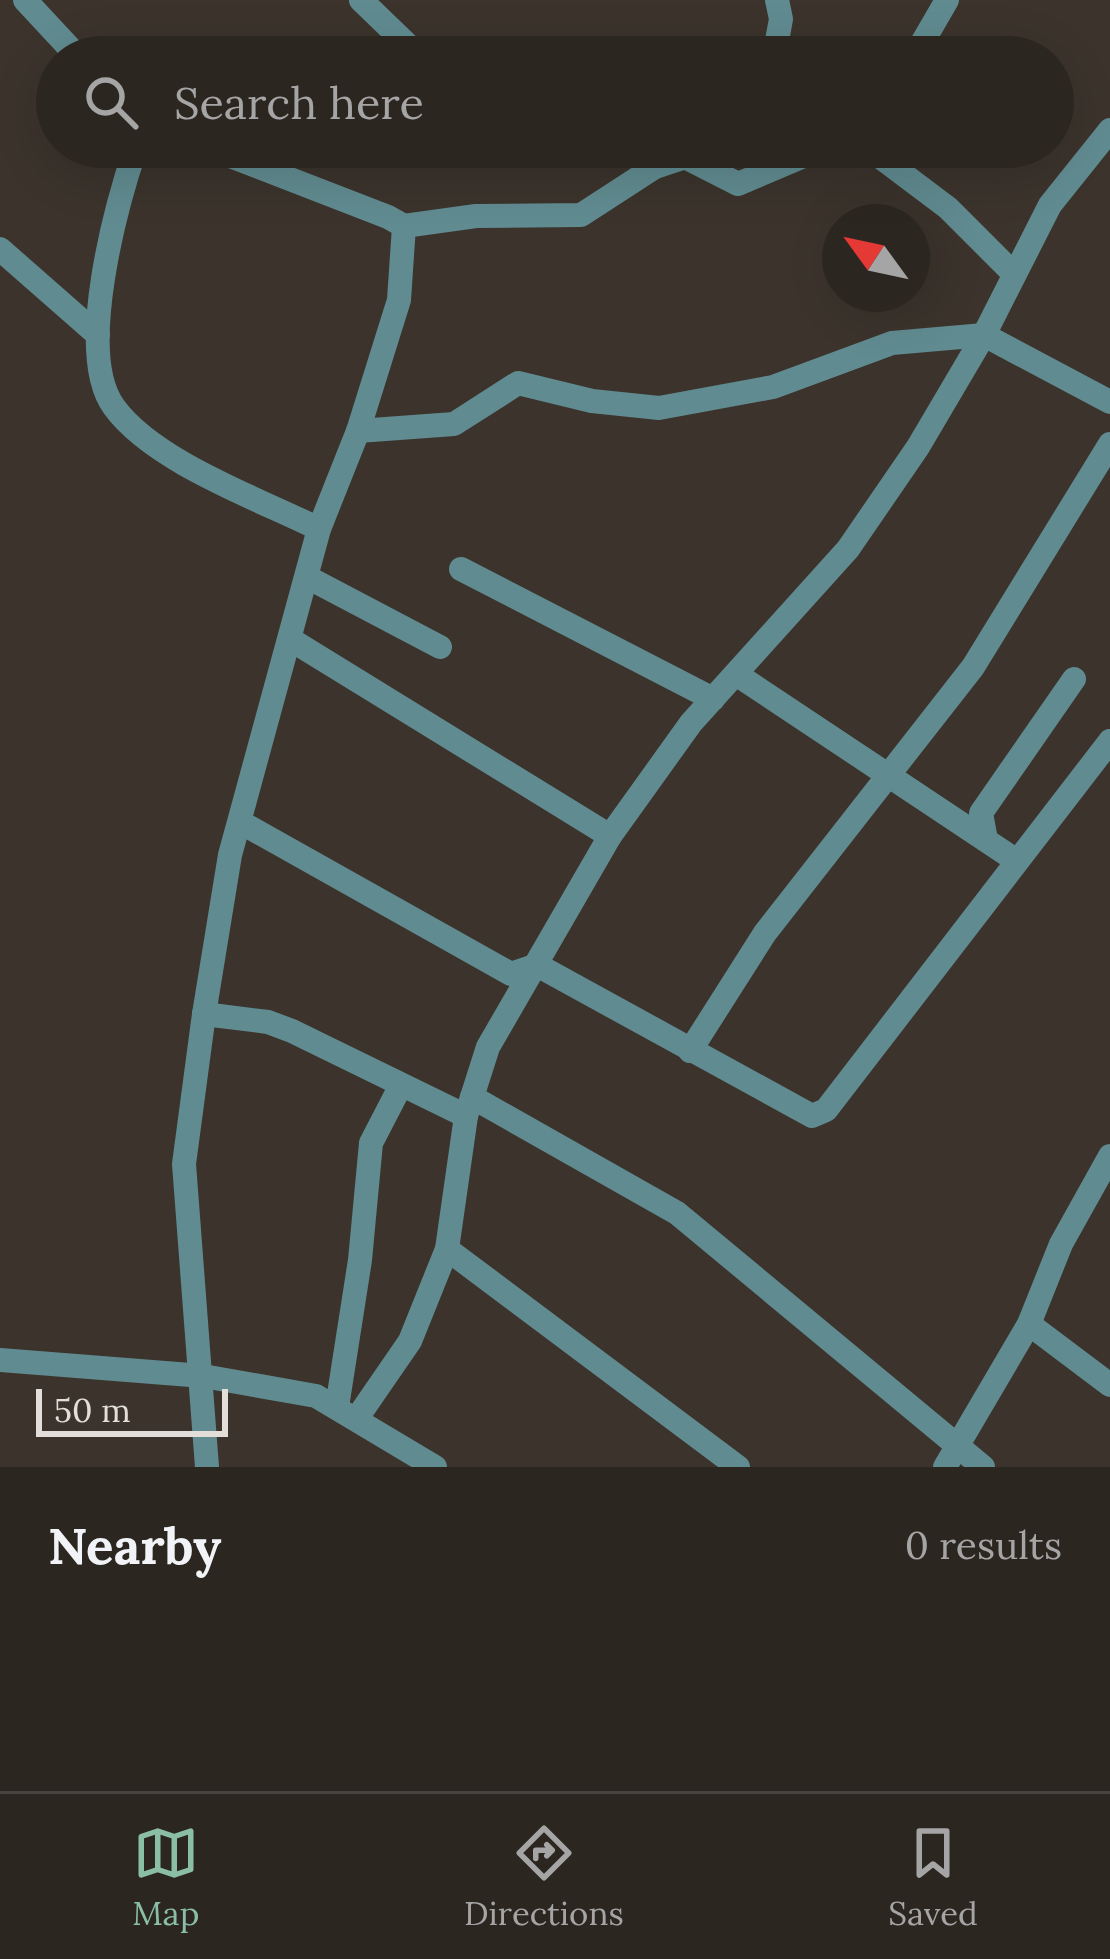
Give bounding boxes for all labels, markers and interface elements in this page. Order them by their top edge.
search box [36,36,1074,168]
icon: search [78,69,144,135]
text: Search here [174,74,424,131]
north arrow [822,204,930,312]
scale bar [36,1383,228,1436]
text: 50 m [54,1389,131,1431]
text: Nearby [48,1513,221,1578]
text: 0 results [905,1520,1062,1570]
tab: Map [132,1820,199,1934]
tab: Directions [464,1820,624,1934]
tab: Saved [888,1820,978,1934]

